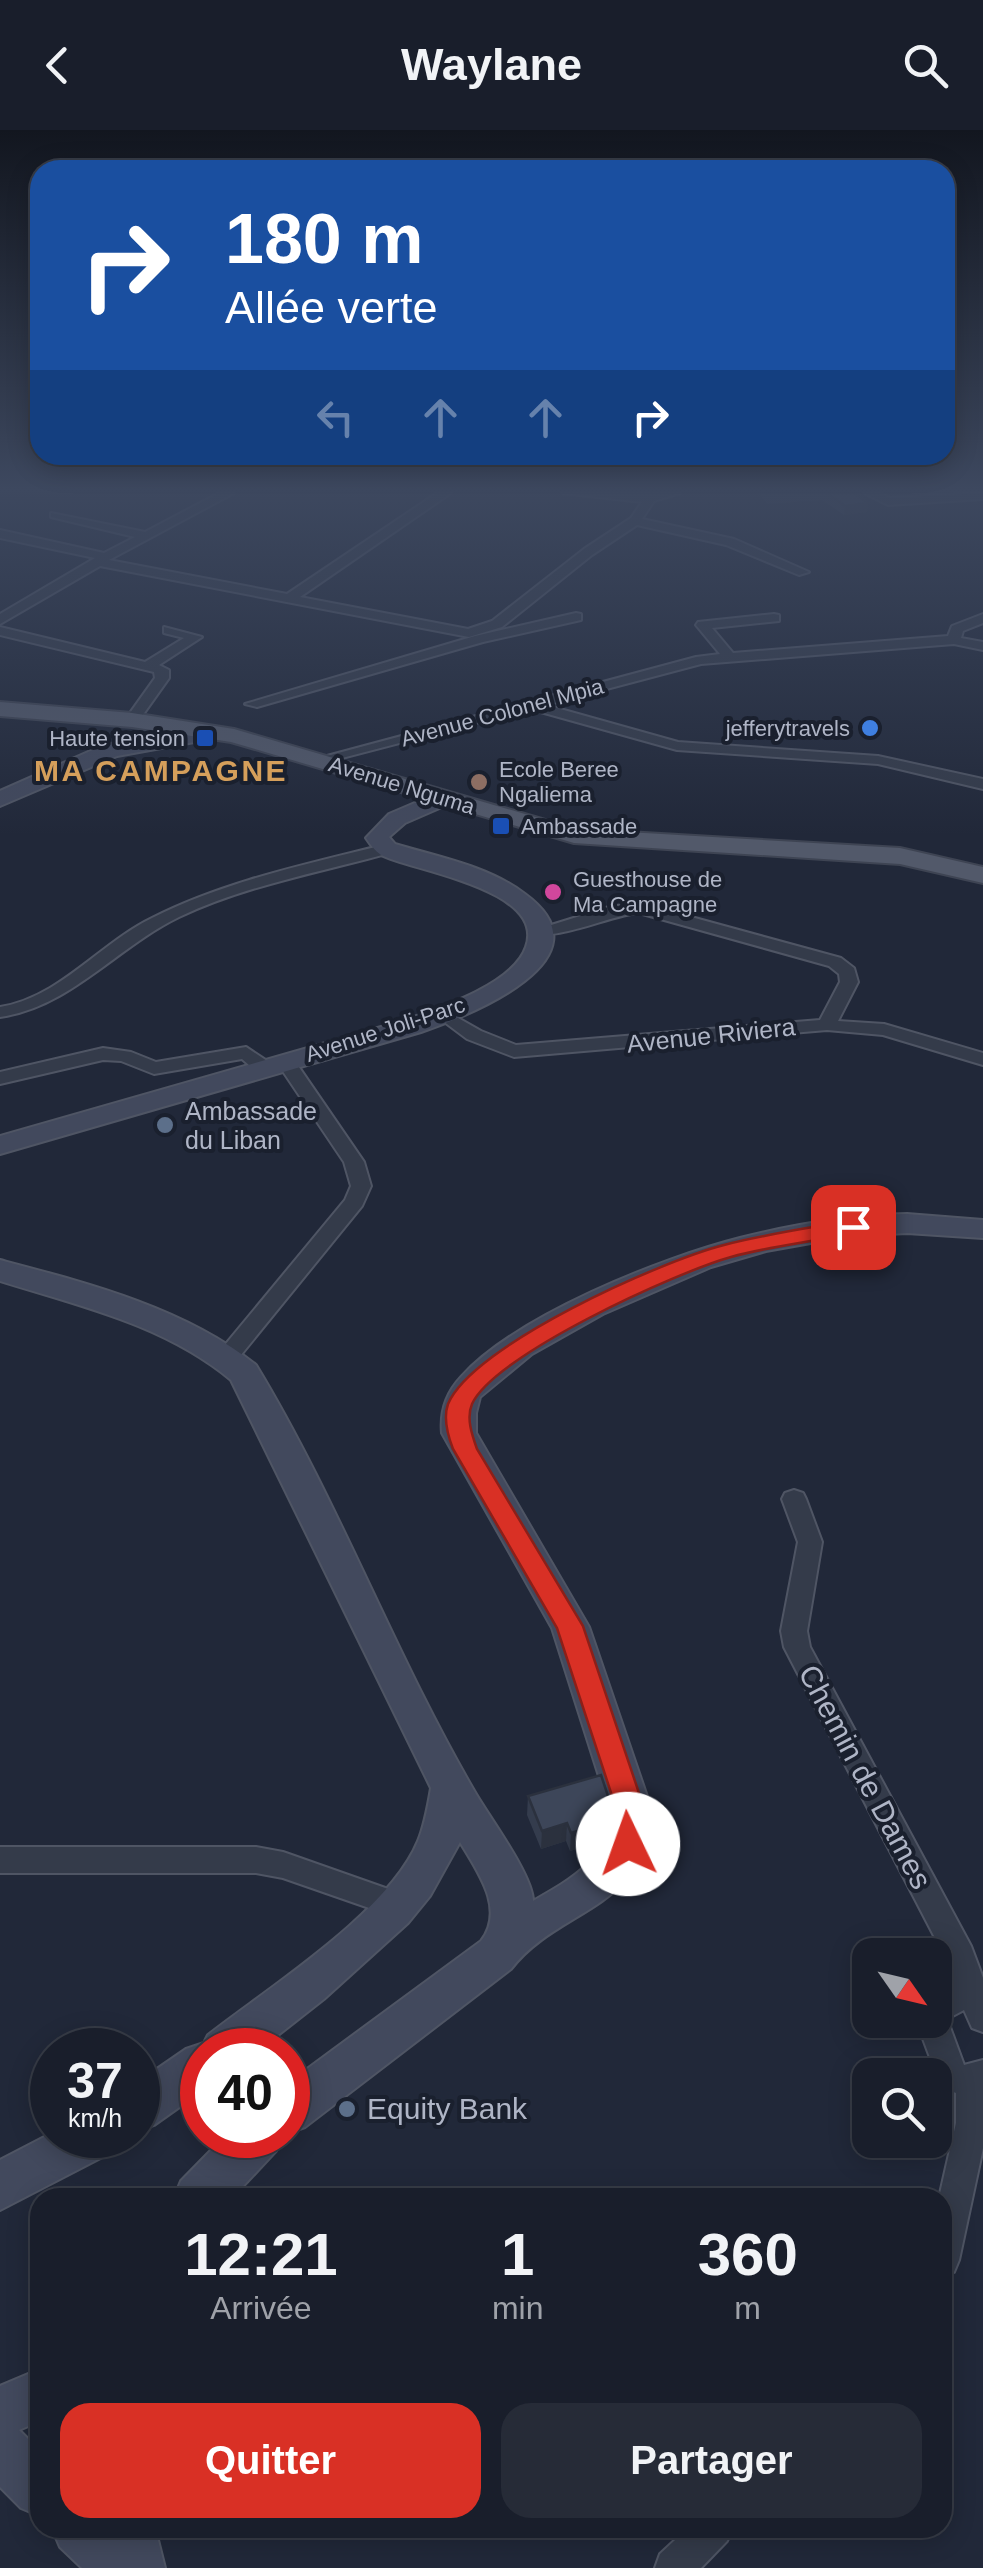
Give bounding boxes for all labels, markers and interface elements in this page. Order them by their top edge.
icon: back [30,38,85,93]
icon: search [898,38,953,93]
text: Waylane [401,39,582,90]
icon: right [60,200,190,330]
text: 180 m [225,200,423,278]
text: Allée verte [225,282,438,333]
icon: left [308,390,363,445]
icon: ahead [413,390,468,445]
icon: ahead [518,390,573,445]
icon: right [623,390,678,445]
street label: Avenue Colonel Mpia [398,673,607,752]
place label: jefferytravels [725,716,850,741]
marker: jefferytravels [859,717,881,739]
place label: Haute tension [49,726,185,751]
marker: Haute tension [194,727,216,749]
street label: Avenue Nguma [326,751,479,820]
district label: MA CAMPAGNE [34,754,288,787]
place label: Ecole Beree Ngaliema [499,757,619,807]
marker: Ecole Beree Ngaliema [468,771,490,793]
place label: Ambassade [521,814,637,839]
marker: Ambassade [490,815,512,837]
place label: Guesthouse de Ma Campagne [573,867,722,917]
marker: Guesthouse de Ma Campagne [542,881,564,903]
street label: Avenue Joli-Parc [302,992,468,1067]
street label: Avenue Riviera [625,1012,797,1058]
place label: Ambassade du Liban [185,1097,317,1154]
marker: Ambassade du Liban [154,1114,176,1136]
pin [811,1185,896,1270]
icon: arrive [826,1200,881,1255]
street label: Chemin de Dames [793,1659,938,1894]
position arrow [576,1792,680,1896]
north arrow [852,1938,952,2038]
map controls [852,1938,952,2158]
speed limit sign: 40 [180,2028,310,2158]
text: 37 [67,2053,123,2109]
button: search [852,2058,952,2158]
place label: Equity Bank [367,2092,528,2125]
marker: Equity Bank [336,2098,358,2120]
text: km/h [68,2104,122,2132]
text: 12:21 [184,2221,338,2288]
text: 1 [501,2221,534,2288]
text: 360 [698,2221,798,2288]
text: Arrivée [210,2290,312,2326]
text: min [492,2290,543,2326]
text: m [734,2290,761,2326]
button: Quitter [60,2403,481,2518]
button: Partager [501,2403,922,2518]

